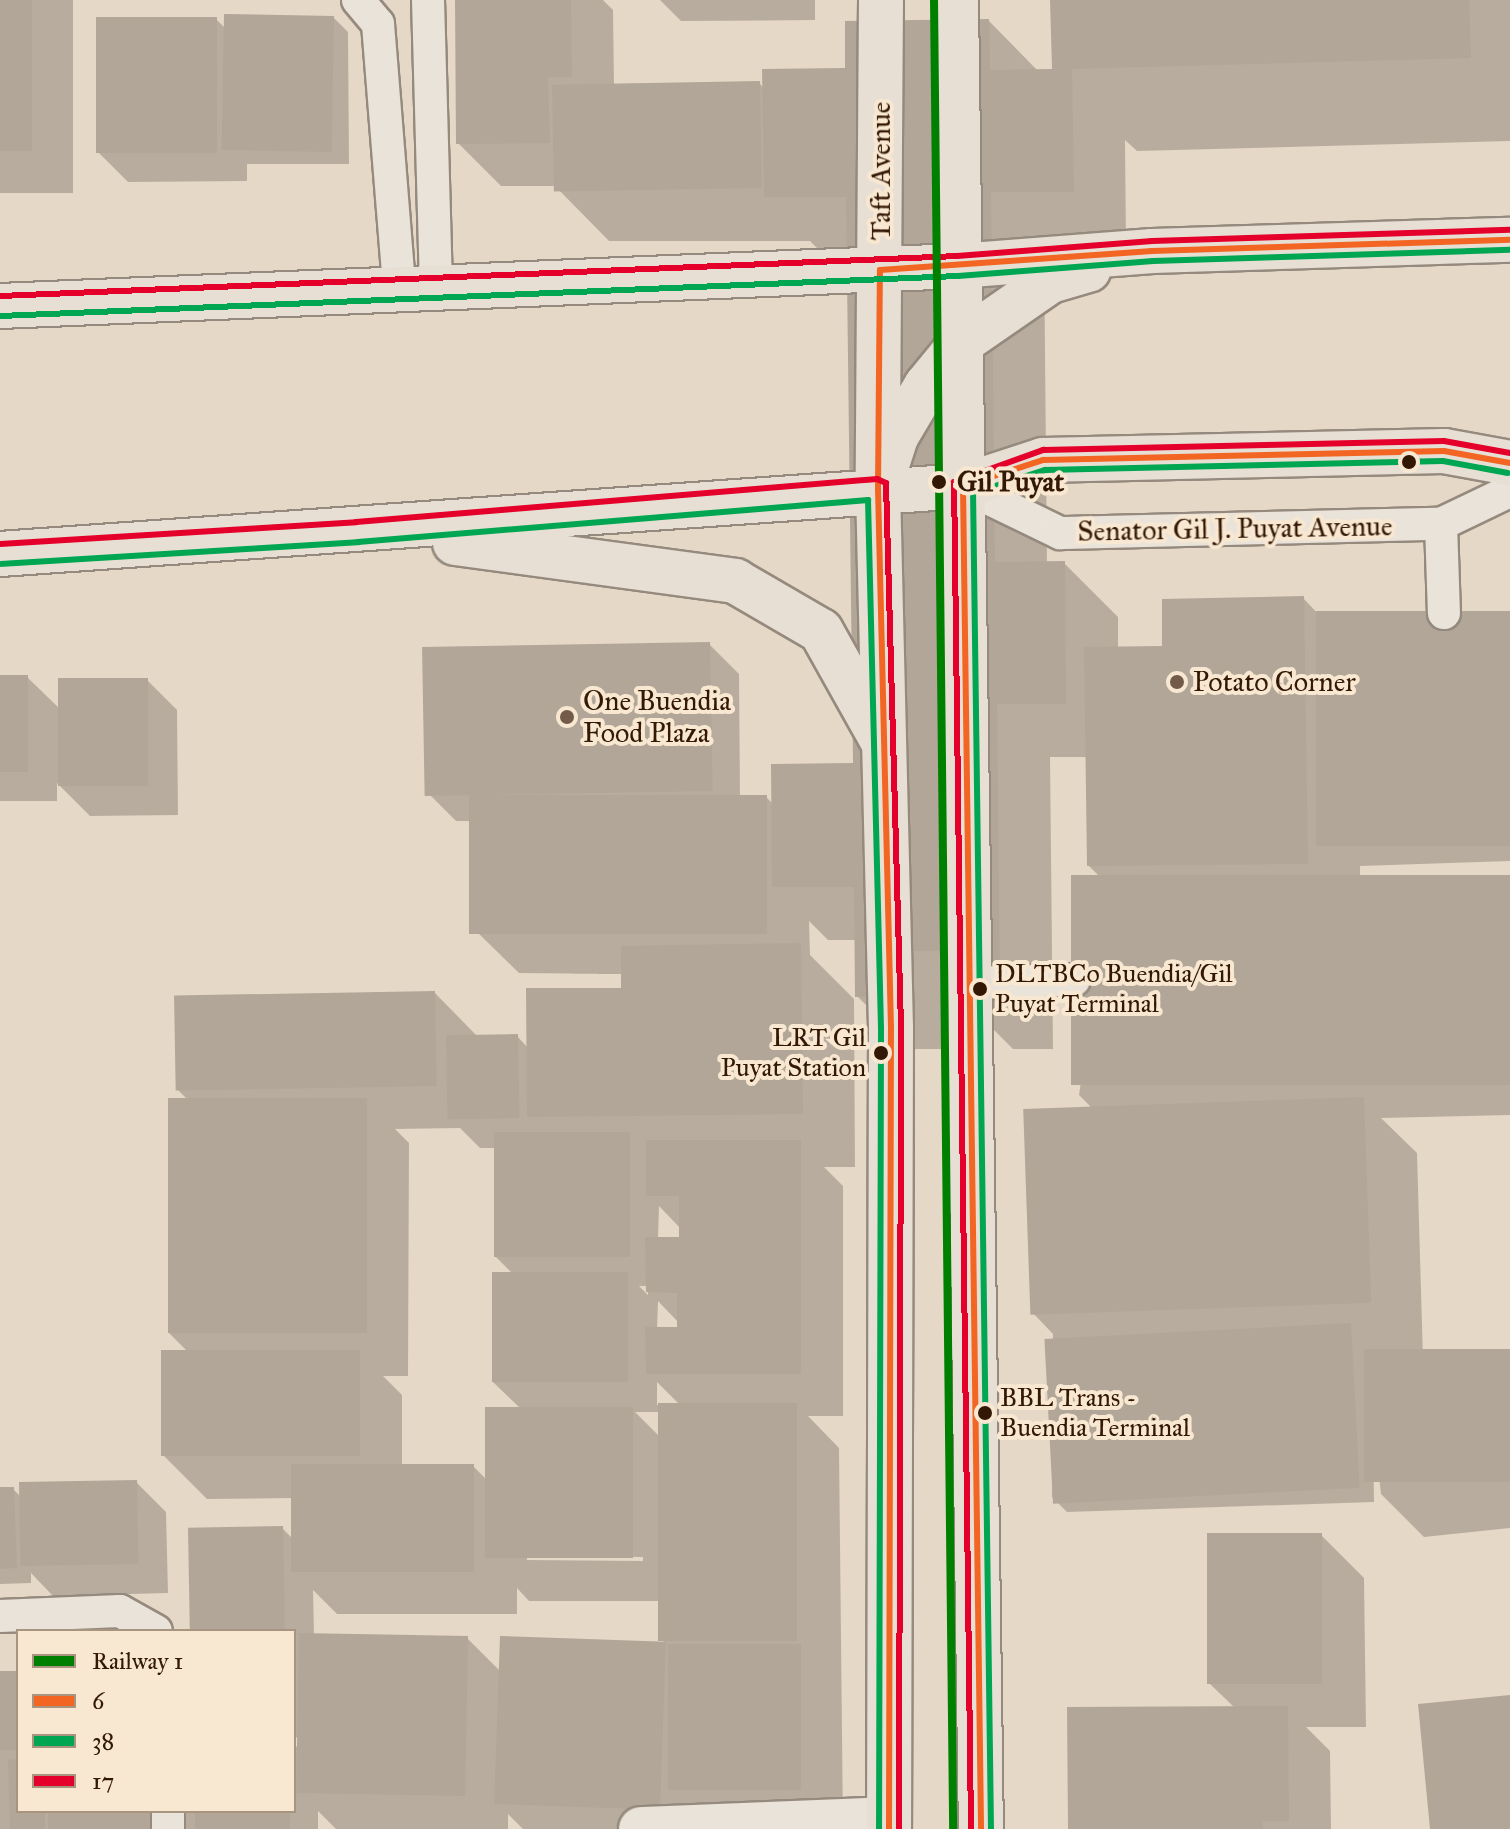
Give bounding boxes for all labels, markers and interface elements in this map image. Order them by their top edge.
street label: Taft Avenue [864,102,898,240]
unlabelled marker [1401,454,1417,470]
place label: Gil Puyat [957,465,1064,499]
marker: Gil Puyat [928,471,950,493]
street label: Senator Gil J. Puyat Avenue [1077,509,1393,549]
place label: Potato Corner [1193,665,1356,699]
marker: Potato Corner [1168,673,1186,691]
place label: One Buendia Food Plaza [583,684,731,750]
marker: One Buendia Food Plaza [558,708,576,726]
place label: DLTBCo Buendia/Gil Puyat Terminal [995,958,1233,1020]
marker: DLTBCo Buendia/Gil Puyat Terminal [972,981,988,997]
place label: LRT Gil Puyat Station [721,1022,866,1084]
marker: LRT Gil Puyat Station [873,1045,889,1061]
place label: BBL Trans - Buendia Terminal [1000,1382,1190,1444]
marker: BBL Trans - Buendia Terminal [977,1405,993,1421]
legend [16,1629,296,1813]
text: Railway 1 [92,1646,183,1676]
text: 6 [92,1686,104,1716]
text: 38 [92,1726,114,1756]
text: 17 [92,1766,114,1796]

